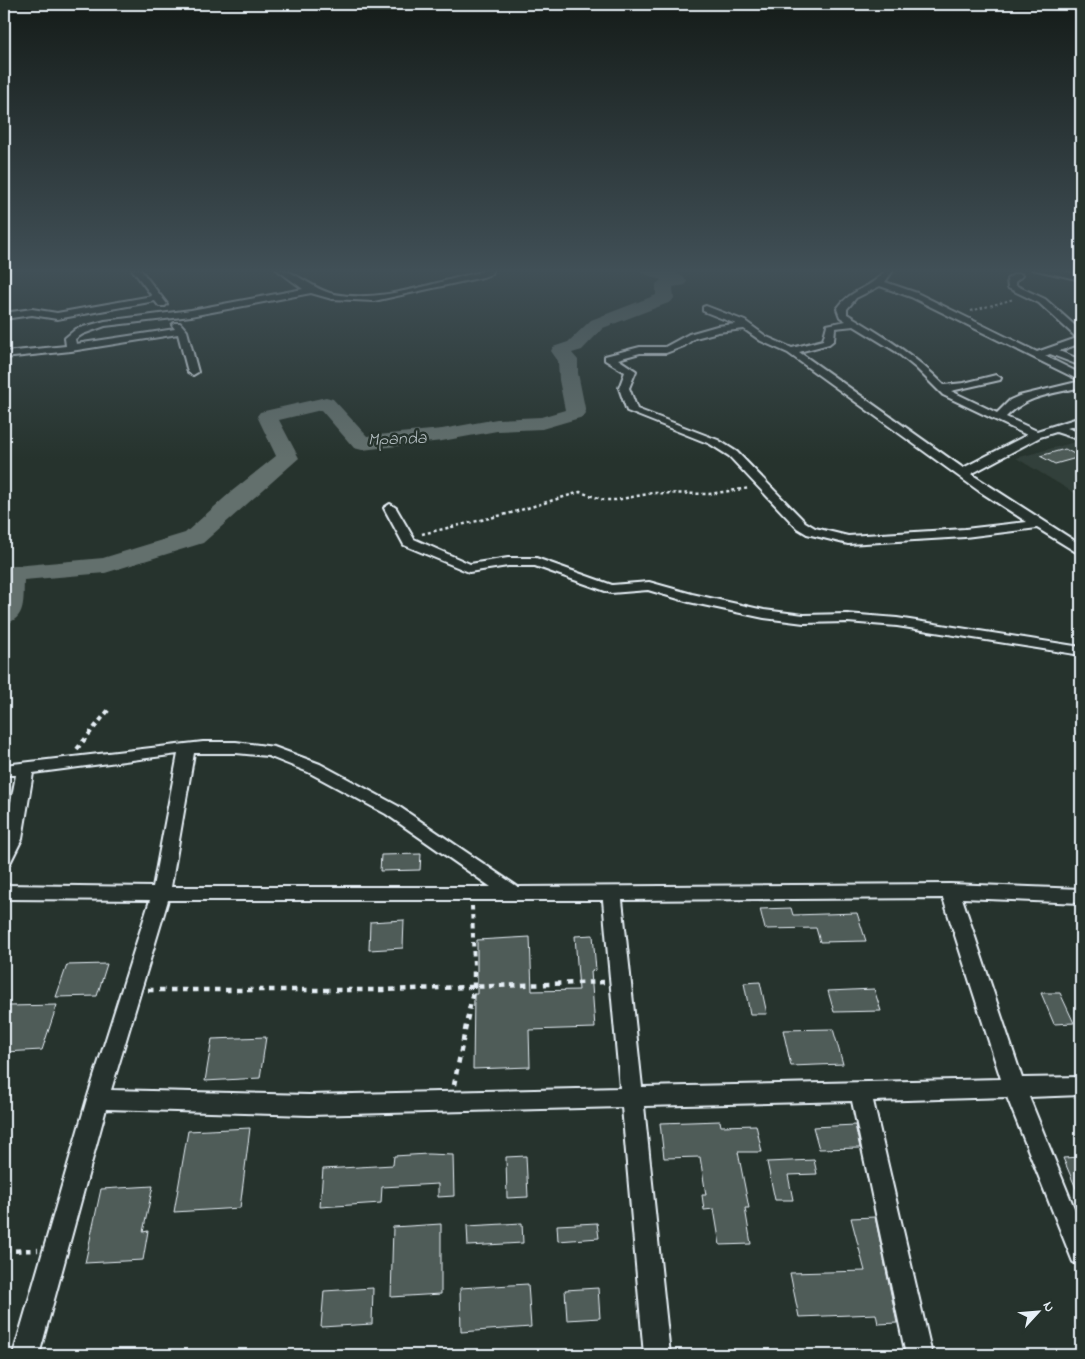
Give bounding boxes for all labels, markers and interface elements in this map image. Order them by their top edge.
water label: Mpanda [367,426,427,454]
north arrow [1012,1286,1062,1336]
text: N [1037,1298,1060,1316]

